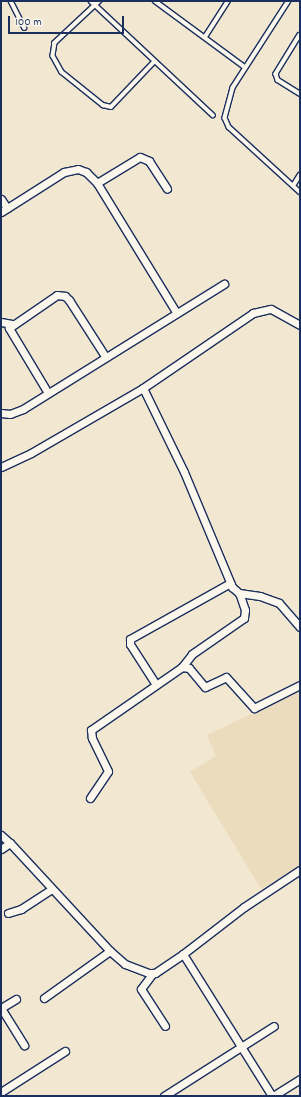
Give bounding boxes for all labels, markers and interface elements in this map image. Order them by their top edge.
scale bar [10,8,126,34]
text: 100 m [15,14,42,31]

